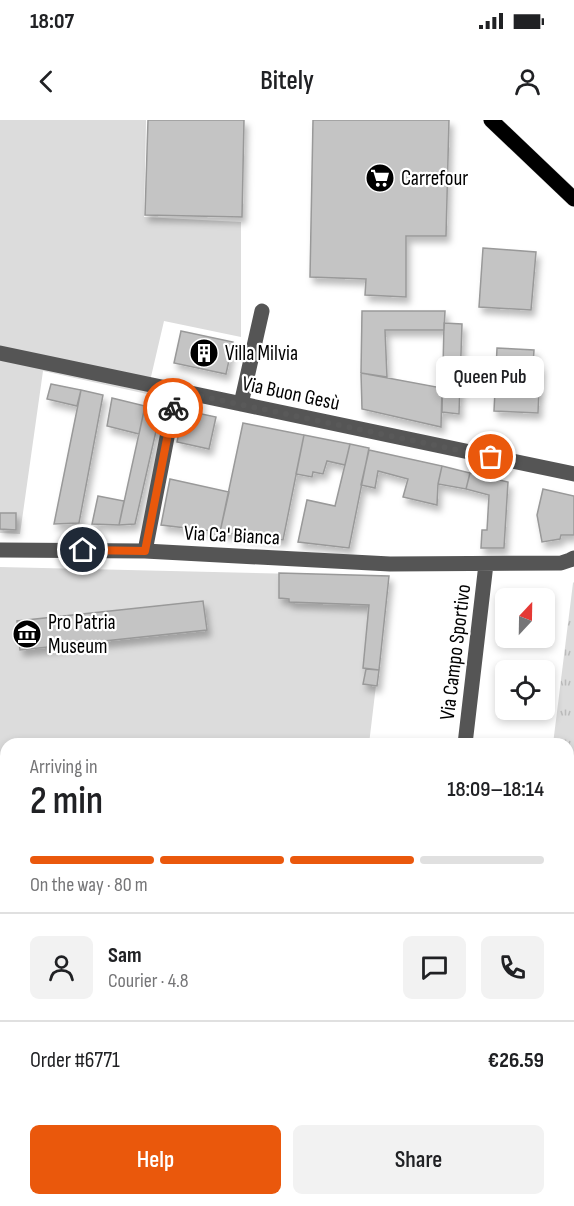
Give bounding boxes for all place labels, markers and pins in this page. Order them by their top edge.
supermarket icon: Carrefour [364,162,396,194]
place label: Carrefour [401,166,468,191]
building icon: Villa Milvia [188,337,220,369]
place label: Villa Milvia [225,341,298,366]
callout: Queen Pub [437,355,545,397]
pin [465,431,516,482]
pin [57,524,108,575]
place label: Pro Patria Museum [48,610,116,659]
museum icon: Pro Patria Museum [11,618,43,650]

